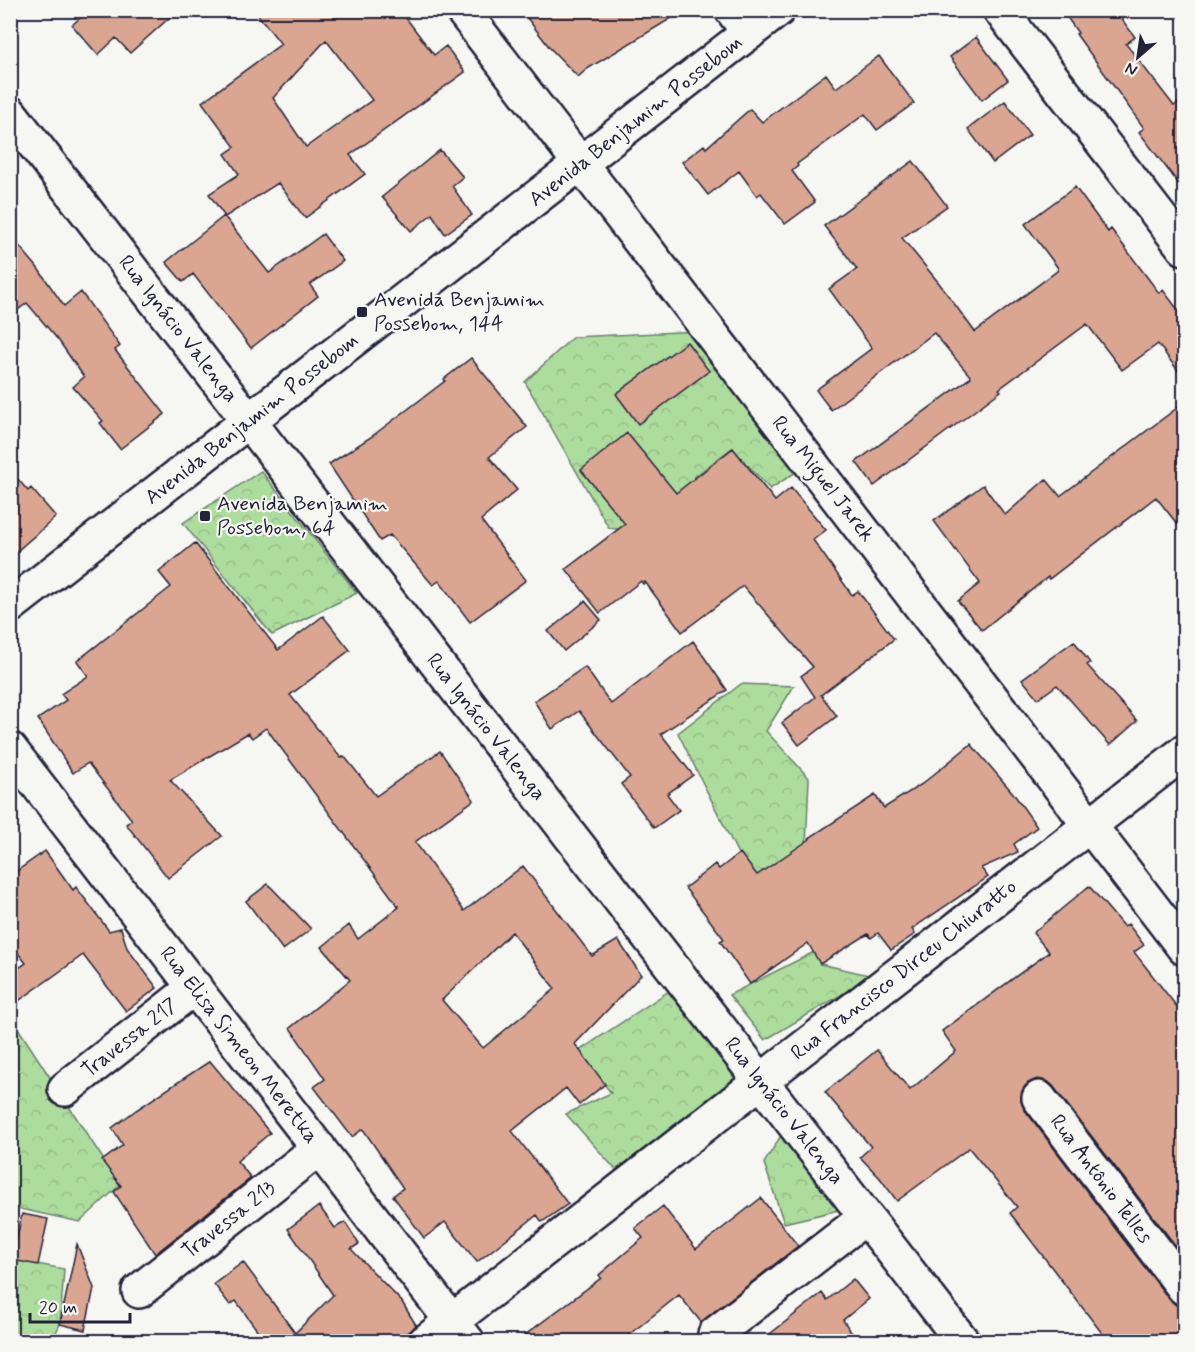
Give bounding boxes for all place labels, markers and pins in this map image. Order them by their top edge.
place label: Avenida Benjamim Possebom, 144 [374,286,545,338]
marker: Avenida Benjamim Possebom, 144 [355,305,369,319]
place label: Avenida Benjamim Possebom, 64 [217,490,388,542]
marker: Avenida Benjamim Possebom, 64 [198,509,212,523]

